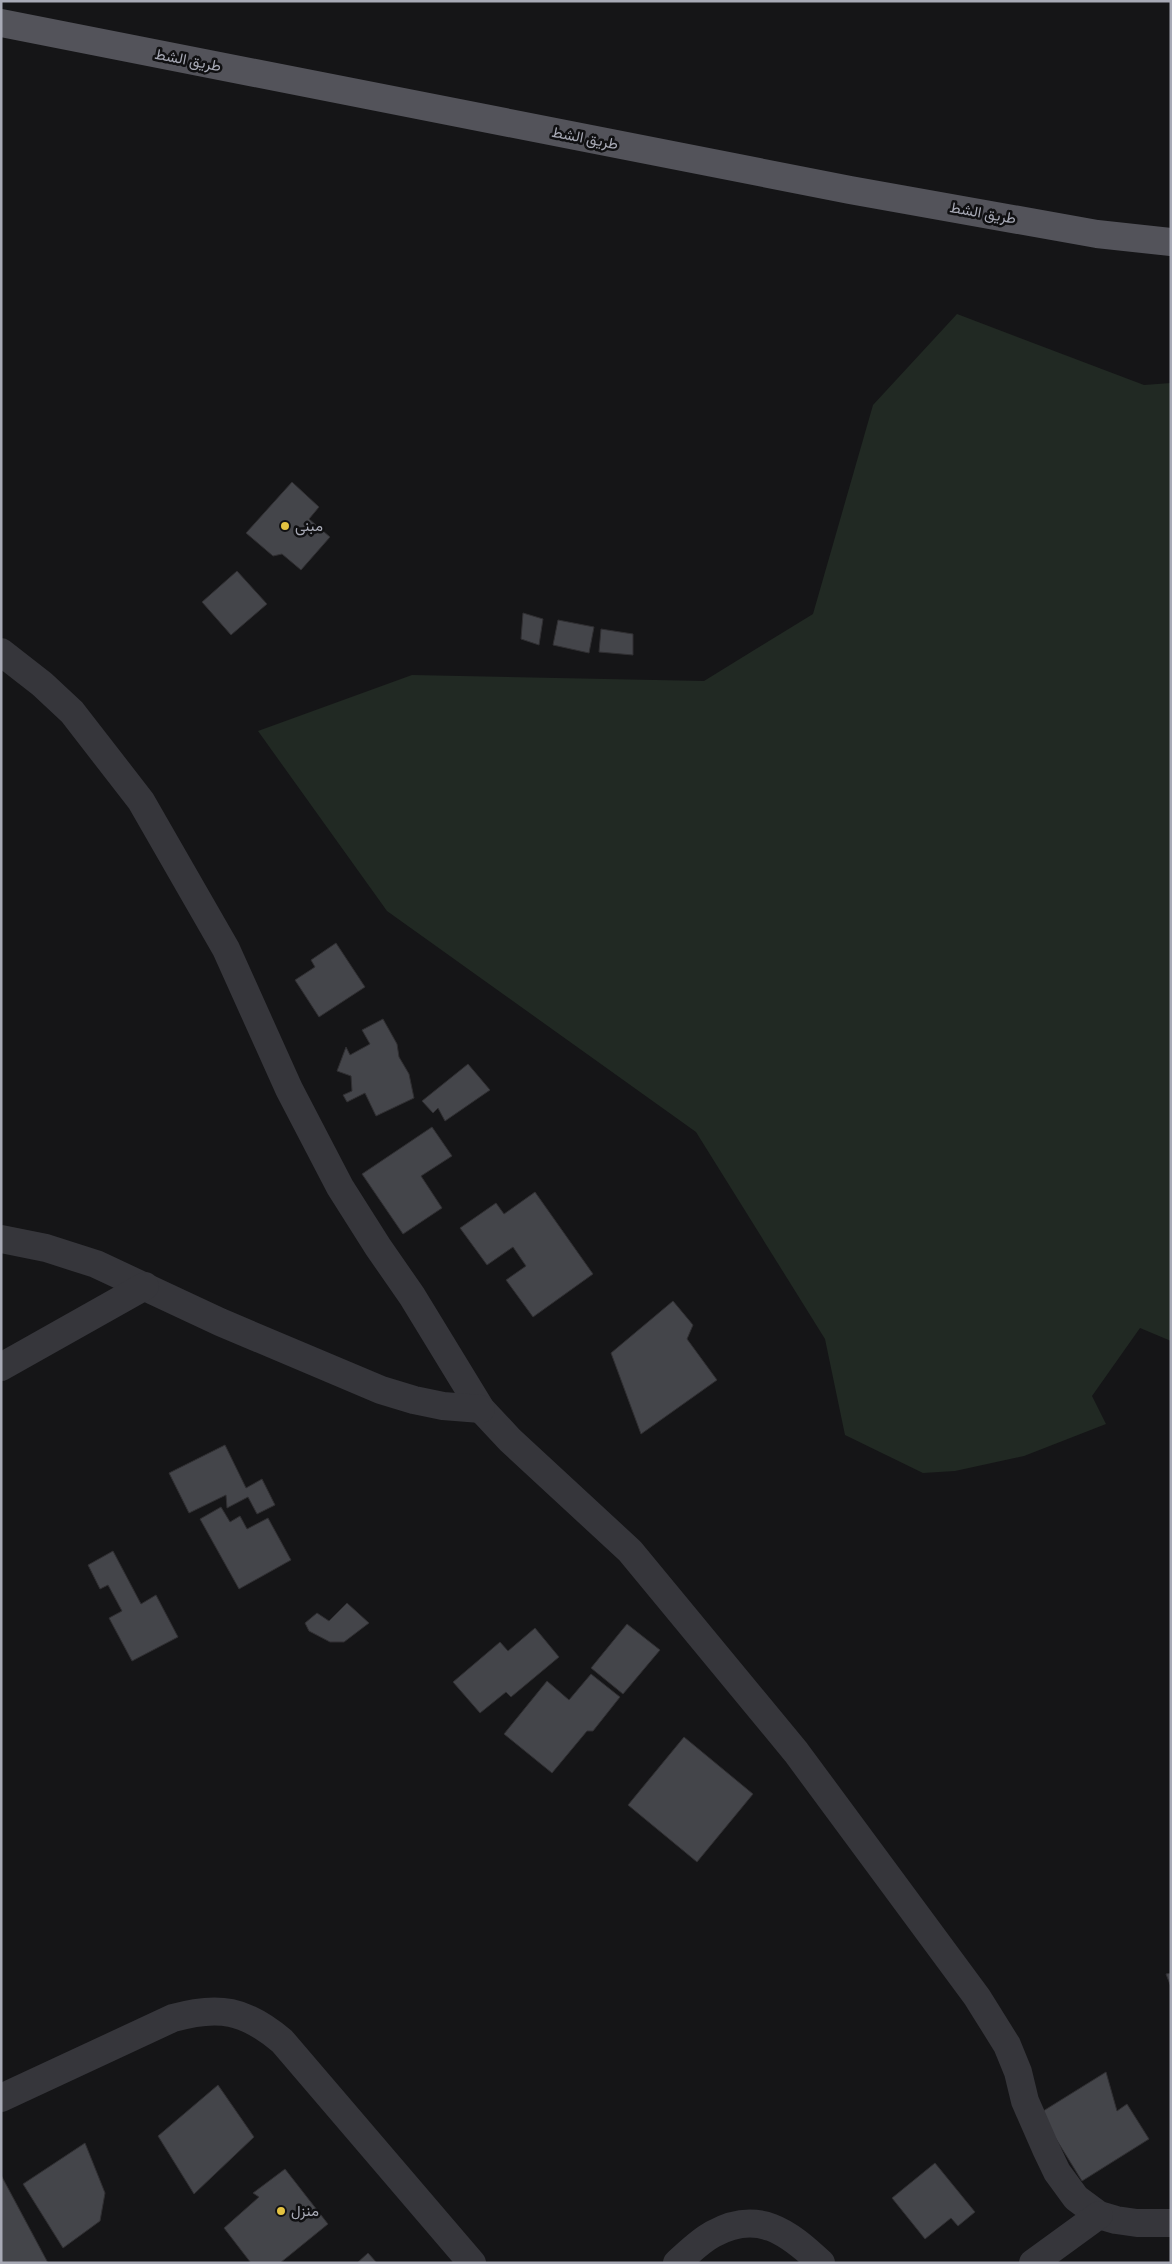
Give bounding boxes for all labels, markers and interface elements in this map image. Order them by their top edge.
street label: طريق الشط [153,45,223,76]
street label: طريق الشط [550,123,620,154]
street label: طريق الشط [948,198,1018,229]
place label: مبنى [295,517,323,536]
marker: مبنى [279,520,291,532]
place label: منزل [291,2202,319,2220]
marker: منزل [275,2205,287,2217]

